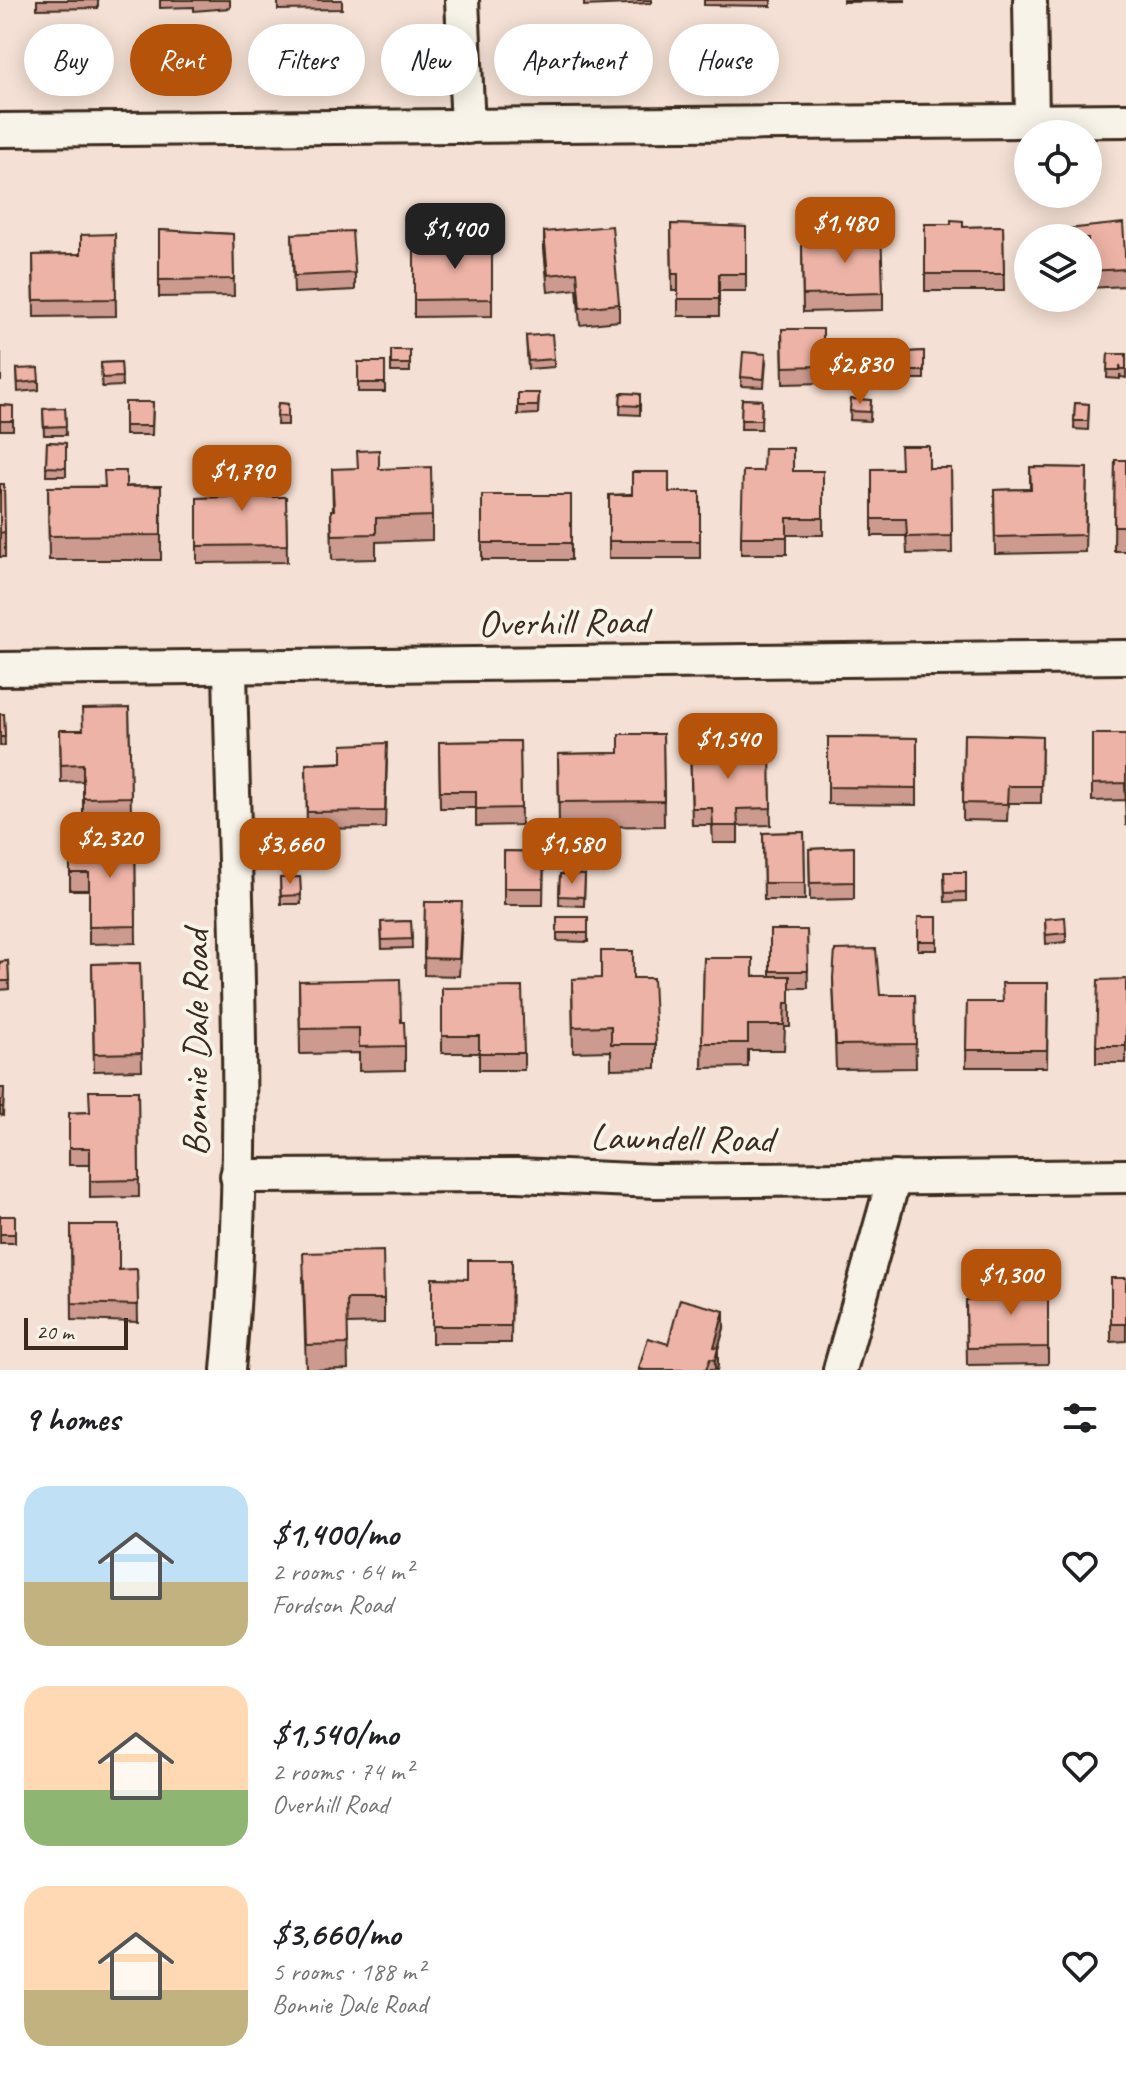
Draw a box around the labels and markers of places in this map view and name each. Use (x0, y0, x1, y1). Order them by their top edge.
pin: $1,480 (780, 197, 910, 265)
pin: $1,400 (390, 203, 520, 271)
pin: $2,830 (795, 338, 925, 406)
pin: $1,790 (177, 445, 307, 513)
pin: $1,540 (663, 713, 793, 781)
pin: $2,320 (45, 812, 175, 880)
pin: $3,660 (225, 818, 355, 886)
pin: $1,580 (507, 818, 637, 886)
pin: $1,300 (946, 1249, 1076, 1317)

